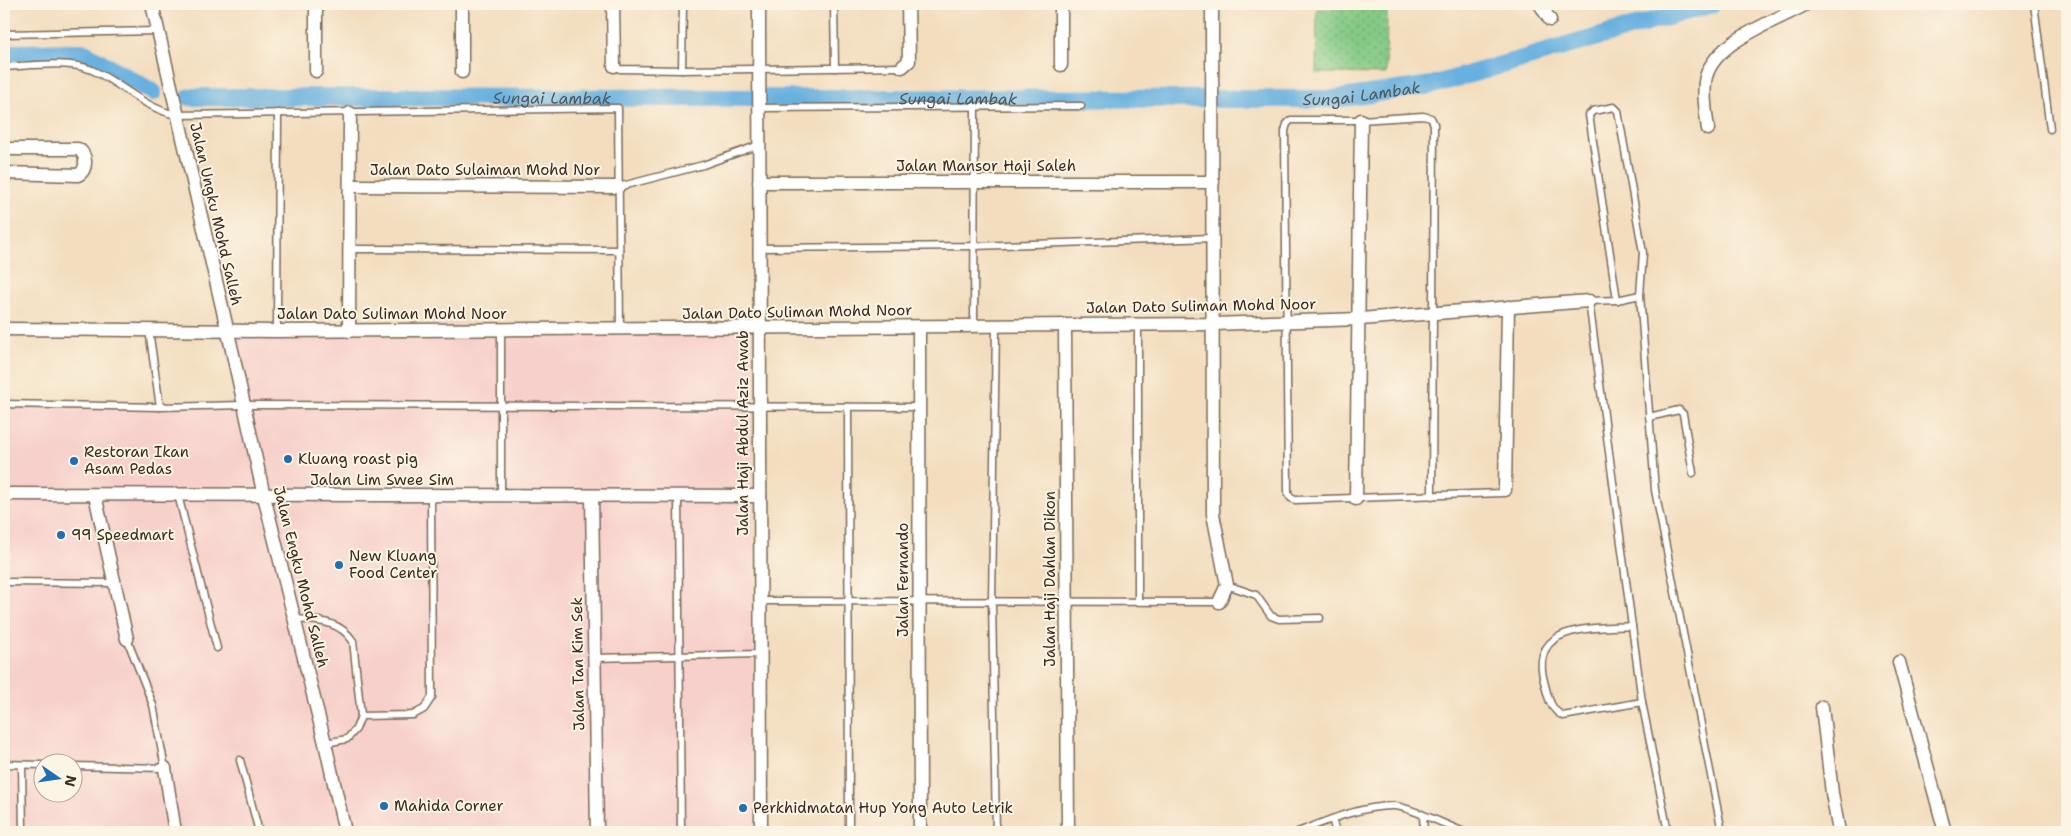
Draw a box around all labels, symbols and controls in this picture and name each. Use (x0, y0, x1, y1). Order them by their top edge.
water label: Sungai Lambak (1303, 77, 1422, 110)
water label: Sungai Lambak (493, 88, 611, 109)
water label: Sungai Lambak (899, 88, 1017, 109)
street label: Jalan Ungku Mohd Salleh (185, 120, 247, 308)
street label: Jalan Mansor Haji Saleh (896, 156, 1076, 176)
street label: Jalan Dato Sulaiman Mohd Nor (370, 160, 600, 180)
street label: Jalan Dato Suliman Mohd Noor (1086, 294, 1316, 318)
street label: Jalan Dato Suliman Mohd Noor (682, 300, 912, 324)
street label: Jalan Dato Suliman Mohd Noor (277, 304, 507, 324)
street label: Jalan Haji Abdul Aziz Awab (733, 330, 753, 536)
place label: Restoran Ikan Asam Pedas (84, 442, 189, 479)
place label: Kluang roast pig (298, 449, 418, 469)
marker: Kluang roast pig (282, 453, 294, 465)
marker: Restoran Ikan Asam Pedas (68, 455, 80, 467)
street label: Jalan Lim Swee Sim (310, 470, 454, 490)
street label: Jalan Engku Mohd Salleh (269, 484, 333, 670)
street label: Jalan Haji Dahlan Dikon (1040, 491, 1060, 667)
street label: Jalan Fernando (893, 523, 913, 637)
place label: 99 Speedmart (71, 525, 174, 545)
marker: 99 Speedmart (55, 529, 67, 541)
place label: New Kluang Food Center (349, 546, 437, 583)
marker: New Kluang Food Center (333, 559, 345, 571)
street label: Jalan Tan Kim Sek (567, 597, 589, 731)
north arrow (32, 754, 82, 804)
text: N (61, 773, 81, 788)
place label: Mahida Corner (394, 796, 504, 816)
place label: Perkhidmatan Hup Yong Auto Letrik (753, 798, 1013, 818)
marker: Mahida Corner (378, 800, 390, 812)
marker: Perkhidmatan Hup Yong Auto Letrik (737, 802, 749, 814)

